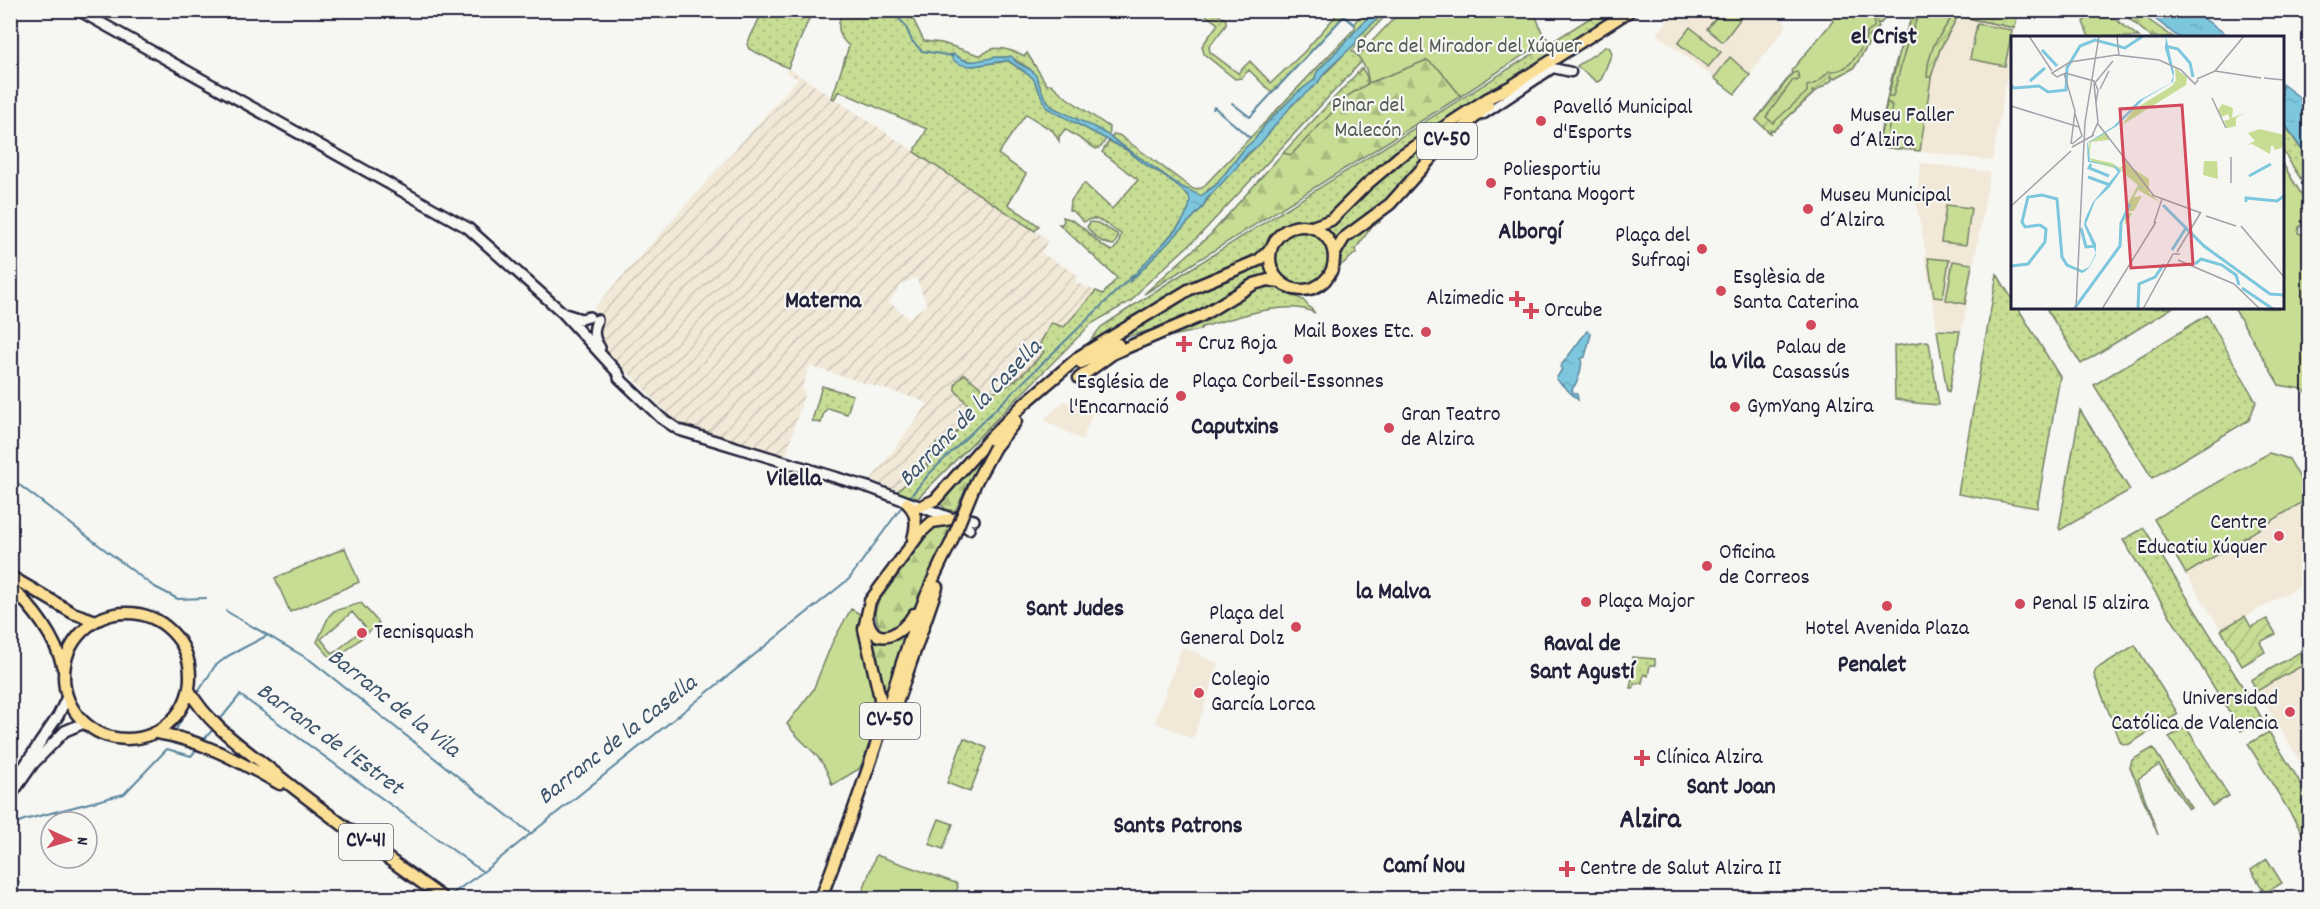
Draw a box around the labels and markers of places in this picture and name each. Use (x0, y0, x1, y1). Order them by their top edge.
place label: Pavelló Municipal d'Esports (1553, 93, 1693, 149)
place label: Museu Faller d´Alzira (1850, 101, 1955, 157)
marker: Pavelló Municipal d'Esports (1534, 114, 1548, 128)
marker: Museu Faller d´Alzira (1831, 122, 1845, 136)
place label: Poliesportiu Fontana Mogort (1503, 155, 1635, 211)
marker: Poliesportiu Fontana Mogort (1484, 176, 1498, 190)
place label: Museu Municipal d´Alzira (1820, 181, 1951, 237)
marker: Museu Municipal d´Alzira (1801, 202, 1815, 216)
place label: Plaça del Sufragi (1615, 221, 1690, 277)
marker: Plaça del Sufragi (1695, 242, 1709, 256)
place label: Esglèsia de Santa Caterina (1733, 263, 1859, 319)
place label: Alzimedic (1426, 284, 1504, 315)
marker: Esglèsia de Santa Caterina (1714, 284, 1728, 298)
marker: Alzimedic (1508, 290, 1526, 308)
place label: Orcube (1544, 296, 1602, 327)
marker: Orcube (1522, 302, 1540, 320)
place label: Mail Boxes Etc. (1294, 317, 1414, 348)
marker: Palau de Casassús (1804, 318, 1818, 332)
marker: Mail Boxes Etc. (1419, 325, 1433, 339)
place label: Cruz Roja (1198, 329, 1277, 360)
place label: Palau de Casassús (1772, 333, 1850, 389)
marker: Cruz Roja (1175, 335, 1193, 353)
marker: Plaça Corbeil-Essonnes (1281, 352, 1295, 366)
place label: Plaça Corbeil-Essonnes (1192, 367, 1384, 398)
place label: Església de l'Encarnació (1069, 368, 1169, 424)
marker: Església de l'Encarnació (1174, 389, 1188, 403)
place label: GymYang Alzira (1747, 392, 1874, 423)
place label: Gran Teatro de Alzira (1401, 400, 1501, 456)
marker: GymYang Alzira (1728, 400, 1742, 414)
marker: Gran Teatro de Alzira (1382, 421, 1396, 435)
place label: Centre Educatiu Xúquer (2137, 508, 2268, 564)
marker: Centre Educatiu Xúquer (2272, 529, 2286, 543)
place label: Oficina de Correos (1719, 538, 1810, 594)
marker: Oficina de Correos (1700, 559, 1714, 573)
place label: Plaça Major (1598, 587, 1696, 618)
place label: Penal 15 alzira (2032, 589, 2150, 620)
marker: Plaça Major (1579, 595, 1593, 609)
marker: Penal 15 alzira (2013, 597, 2027, 611)
place label: Plaça del General Dolz (1180, 599, 1285, 655)
marker: Hotel Avenida Plaza (1880, 599, 1894, 613)
place label: Hotel Avenida Plaza (1805, 614, 1970, 645)
place label: Tecnisquash (374, 618, 474, 649)
marker: Plaça del General Dolz (1289, 620, 1303, 634)
marker: Tecnisquash (355, 626, 369, 640)
place label: Colegio García Lorca (1211, 665, 1316, 721)
place label: Universidad Católica de Valencia (2111, 684, 2279, 740)
marker: Colegio García Lorca (1192, 686, 1206, 700)
marker: Universidad Católica de Valencia (2283, 705, 2297, 719)
place label: Clínica Alzira (1656, 743, 1763, 774)
marker: Clínica Alzira (1633, 749, 1651, 767)
place label: Centre de Salut Alzira II (1580, 854, 1782, 885)
marker: Centre de Salut Alzira II (1558, 860, 1576, 878)

